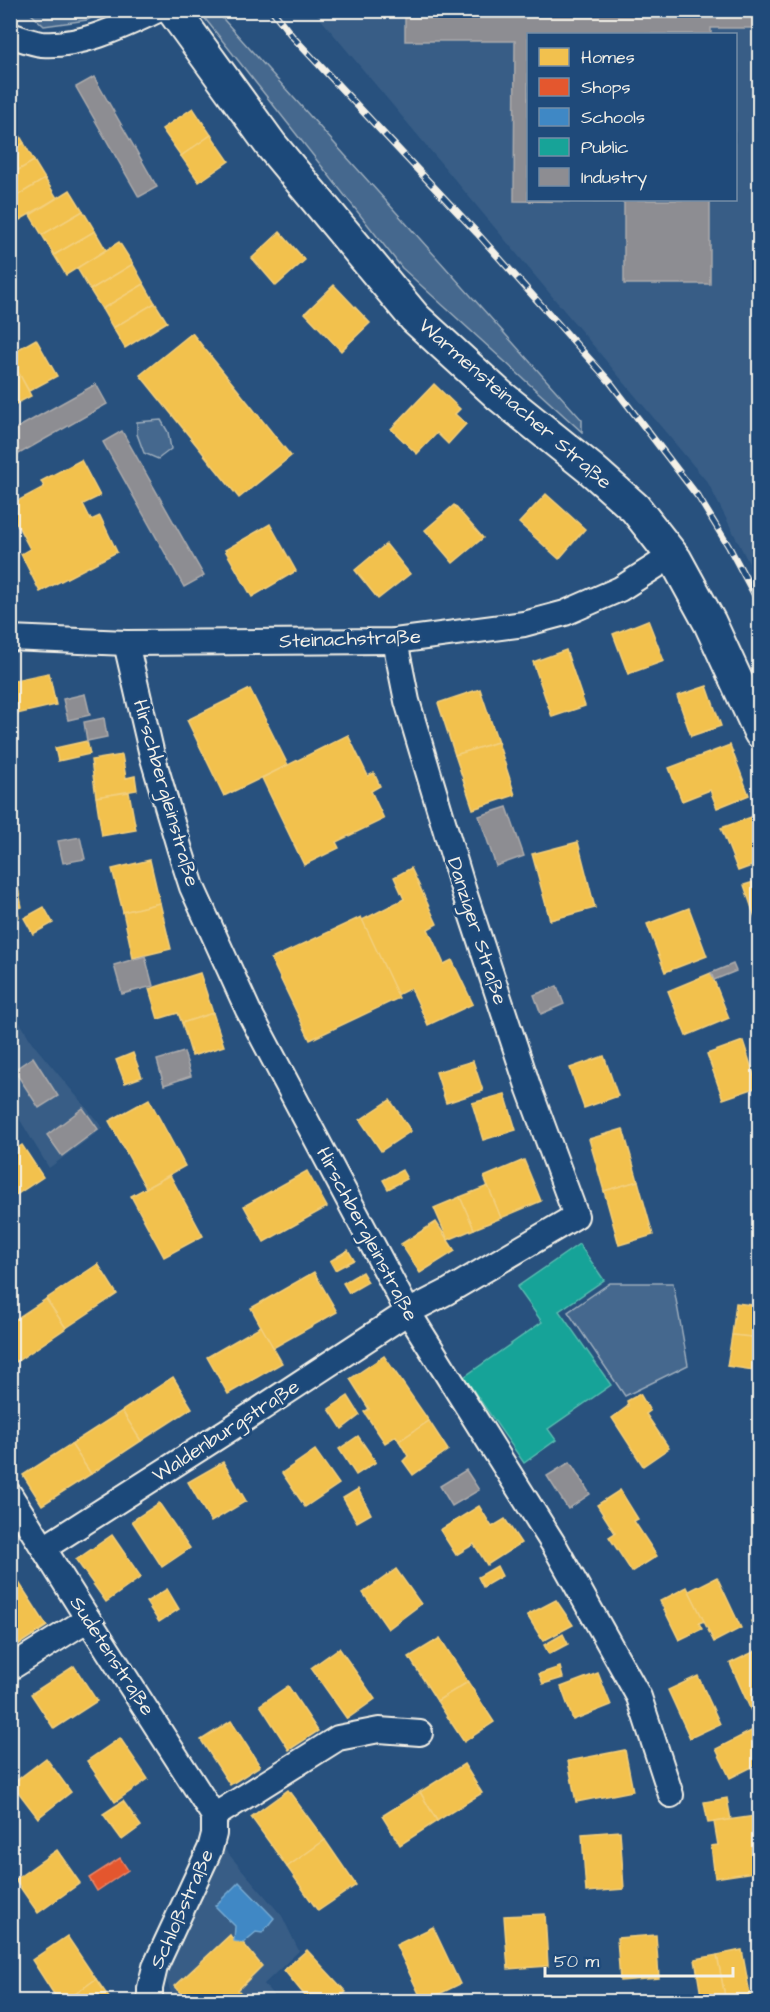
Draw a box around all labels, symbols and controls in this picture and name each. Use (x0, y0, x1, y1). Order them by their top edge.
legend (527, 33, 737, 201)
text: Homes (581, 45, 635, 70)
text: Shops (581, 75, 631, 100)
text: Schools (581, 105, 645, 130)
text: Public (581, 135, 629, 160)
text: Industry (581, 165, 647, 191)
street label: Warmensteinacher Straße (412, 312, 618, 496)
street label: Steinachstraße (279, 623, 422, 655)
street label: Hirschbergleinstraße (125, 696, 206, 890)
street label: Danziger Straße (439, 854, 514, 1009)
street label: Hirschbergleinstraße (308, 1142, 425, 1327)
street label: Waldenburgstraße (147, 1373, 306, 1490)
street label: Sudetenstraße (63, 1591, 161, 1721)
street label: Schloßstraße (143, 1844, 221, 1973)
scale bar (545, 1940, 732, 1978)
text: 50 m (554, 1949, 599, 1974)

